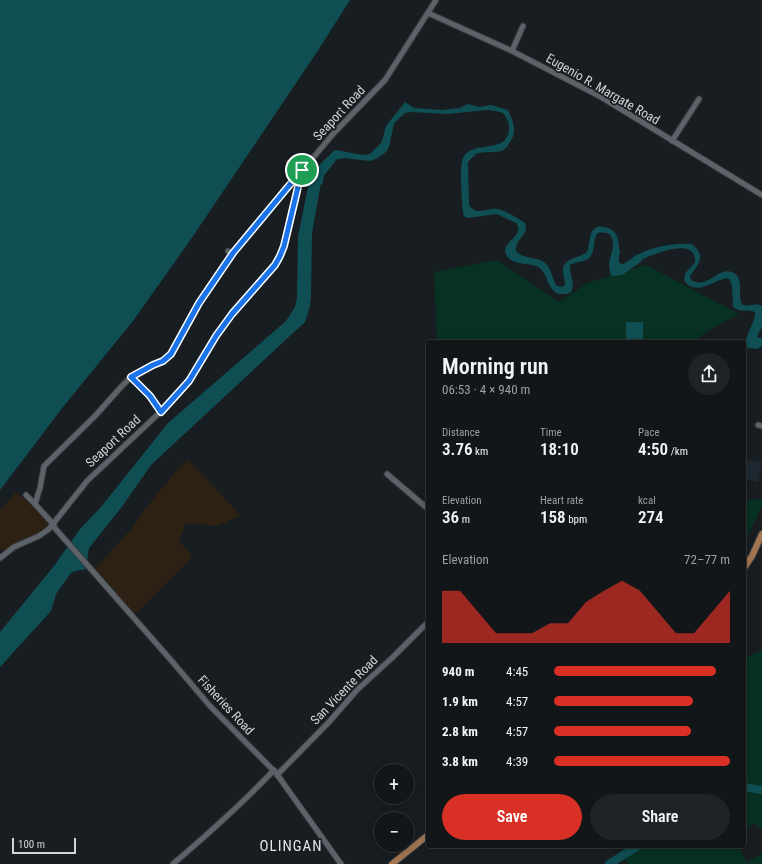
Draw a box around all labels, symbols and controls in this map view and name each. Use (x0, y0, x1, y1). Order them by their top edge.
street label: Eugenio R. Margate Road (543, 50, 663, 128)
street label: Seaport Road (310, 83, 368, 143)
pin (285, 153, 319, 187)
icon: arrive (291, 159, 313, 181)
button: share (688, 353, 730, 395)
text: Morning run (442, 354, 549, 379)
text: 06:53 · 4 × 940 m (442, 382, 530, 397)
street label: Seaport Road (83, 412, 143, 470)
text: Distance (442, 426, 480, 439)
text: Time (540, 426, 562, 439)
text: Pace (638, 426, 660, 439)
text: 3.76 (442, 439, 473, 459)
text: 18:10 (540, 439, 579, 459)
text: 4:50 (638, 439, 668, 459)
text: km (473, 445, 488, 458)
text: /km (668, 445, 688, 458)
text: Elevation (442, 494, 482, 507)
text: Heart rate (540, 494, 583, 507)
text: kcal (638, 494, 656, 507)
text: 36 (442, 507, 459, 527)
text: 158 (540, 507, 566, 527)
text: 274 (638, 507, 664, 527)
text: m (459, 513, 470, 526)
text: bpm (566, 513, 587, 526)
text: Elevation (442, 552, 489, 567)
text: 72–77 m (684, 552, 730, 567)
street label: San Vicente Road (307, 652, 381, 728)
text: 940 m (442, 664, 474, 679)
text: 4:45 (506, 664, 528, 679)
street label: Fisheries Road (195, 672, 257, 738)
text: 1.9 km (442, 694, 478, 709)
text: 4:57 (506, 694, 528, 709)
text: 2.8 km (442, 724, 478, 739)
text: 4:57 (506, 724, 528, 739)
text: 3.8 km (442, 754, 478, 769)
text: 4:39 (506, 754, 528, 769)
map controls (374, 764, 414, 852)
button: + (374, 764, 414, 804)
button: Save (442, 794, 582, 840)
button: Share (590, 794, 730, 840)
button: − (374, 812, 414, 852)
scale bar (12, 836, 76, 855)
district label: OLINGAN (259, 837, 323, 855)
text: 100 m (18, 838, 45, 851)

